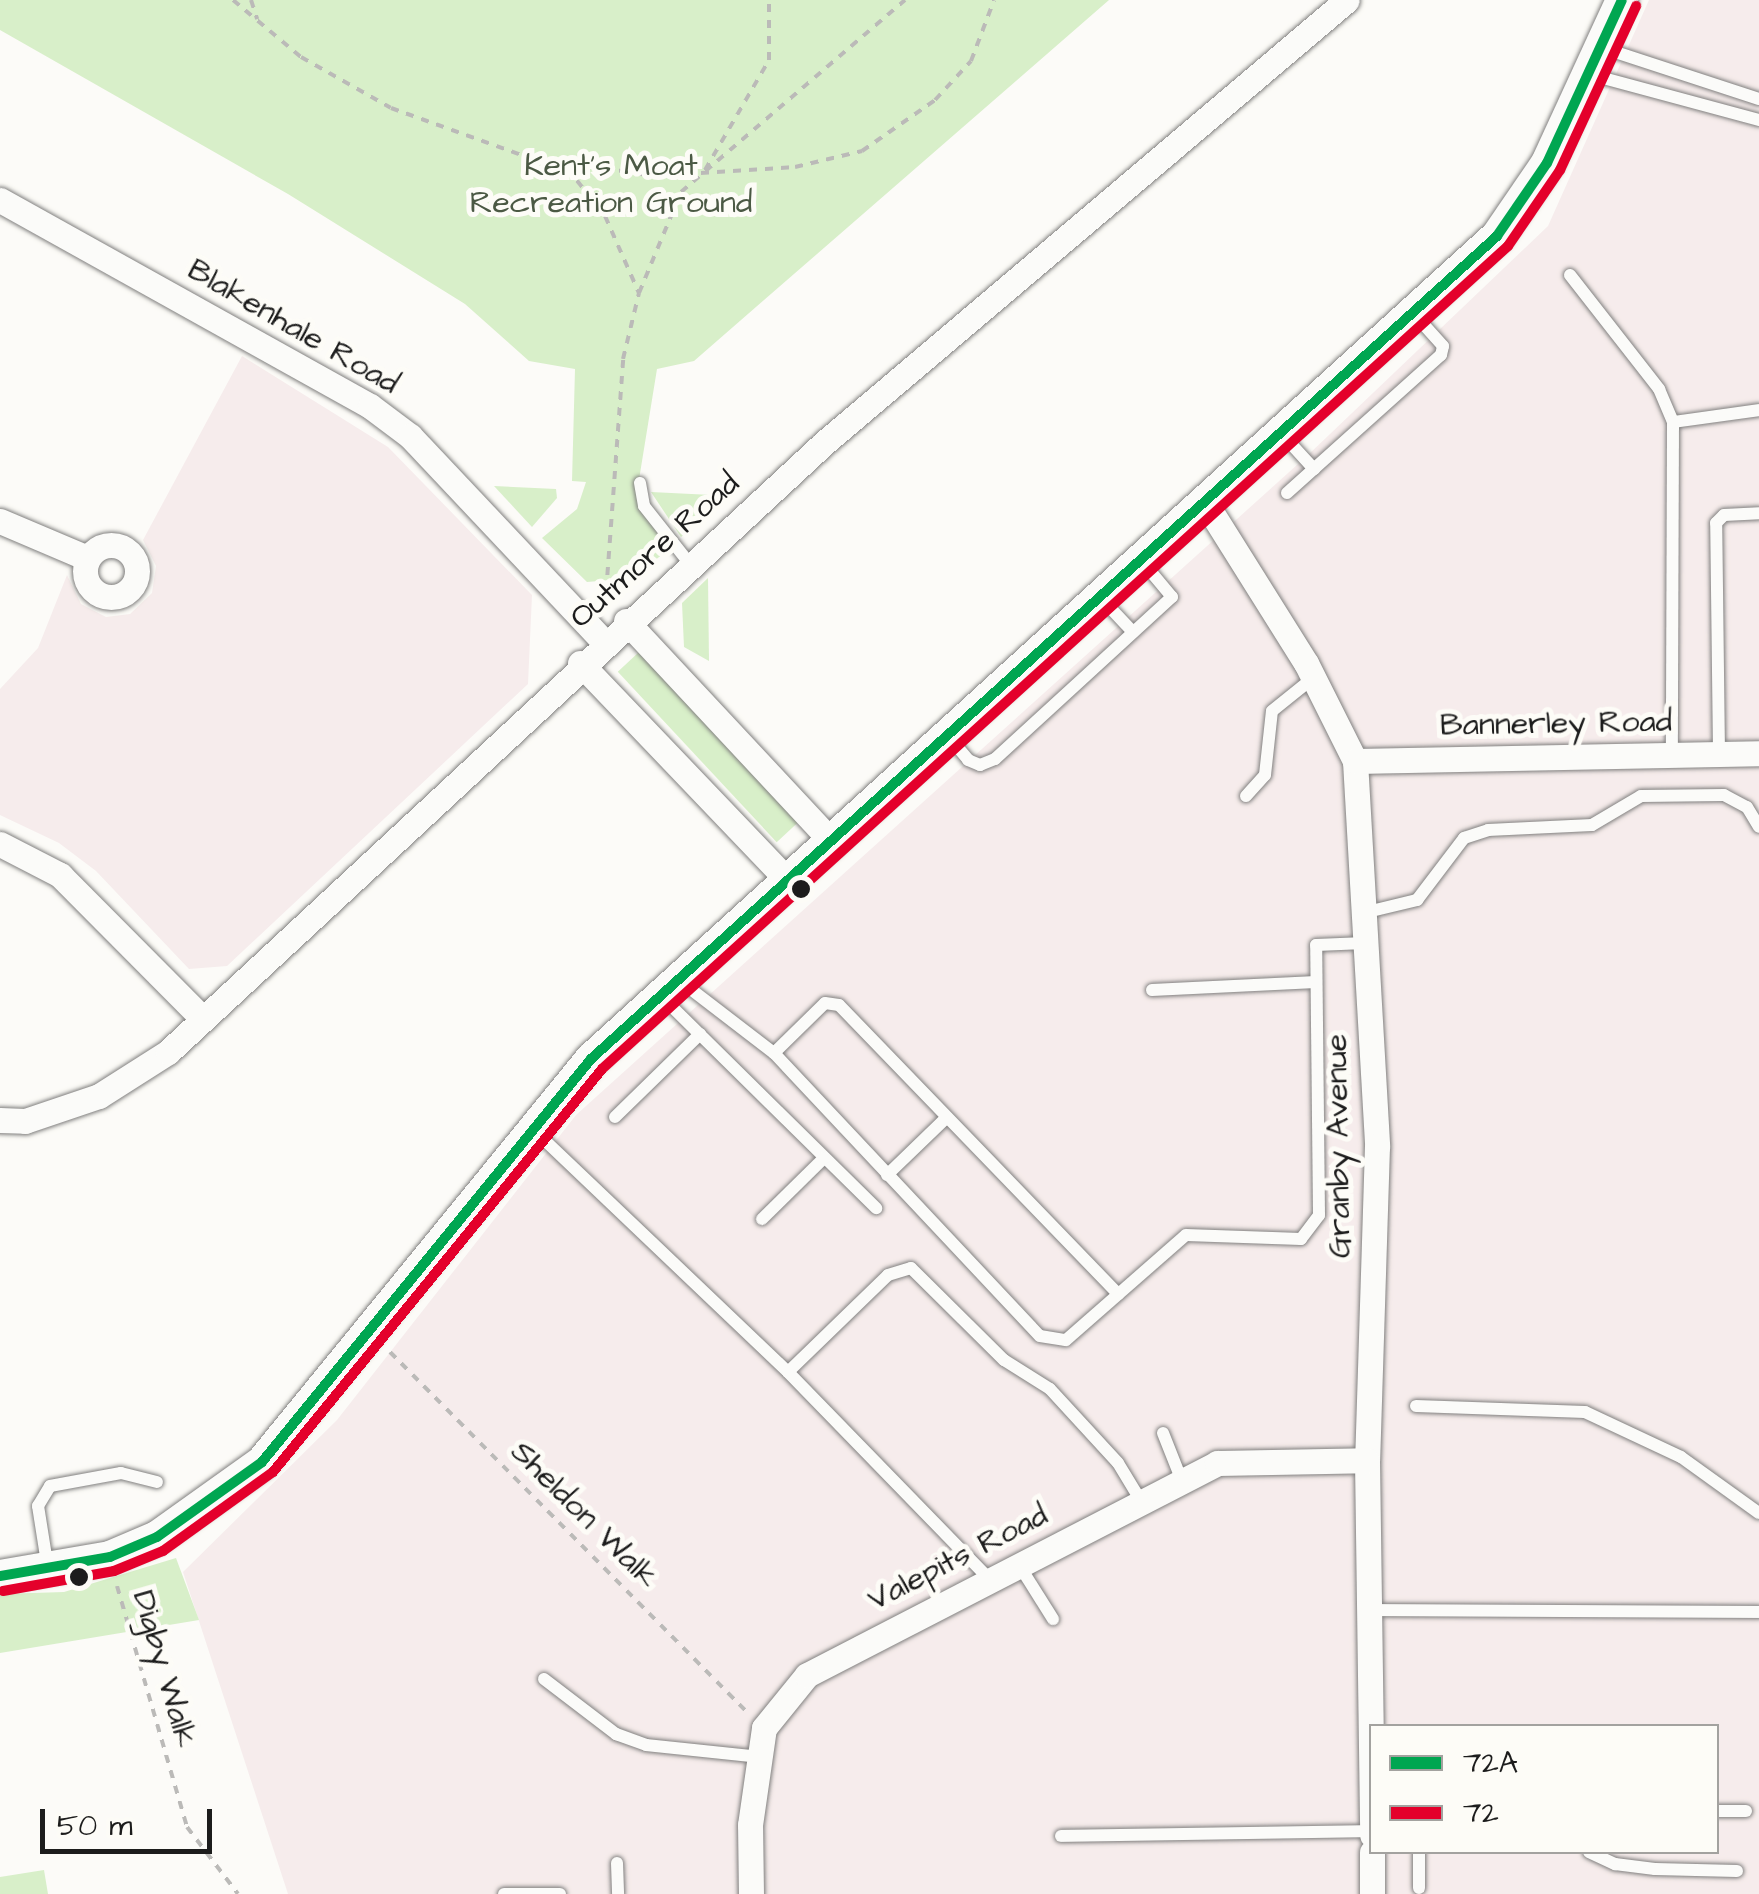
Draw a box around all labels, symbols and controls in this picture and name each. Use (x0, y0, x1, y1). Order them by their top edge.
park label: Kent's Moat Recreation Ground (470, 148, 752, 223)
street label: Blakenhale Road (180, 251, 406, 403)
street label: Outmore Road (562, 465, 748, 637)
street label: Bannerley Road (1440, 703, 1672, 745)
unlabelled marker (791, 879, 811, 899)
street label: Granby Avenue (1318, 1033, 1360, 1259)
street label: Sheldon Walk (502, 1433, 666, 1597)
street label: Valepits Road (862, 1496, 1054, 1620)
unlabelled marker (69, 1567, 89, 1587)
street label: Digby Walk (123, 1586, 205, 1752)
legend (1369, 1724, 1719, 1854)
text: 72A (1463, 1742, 1518, 1784)
scale bar (45, 1789, 218, 1851)
text: 72 (1463, 1792, 1499, 1834)
text: 50 m (57, 1805, 133, 1847)

